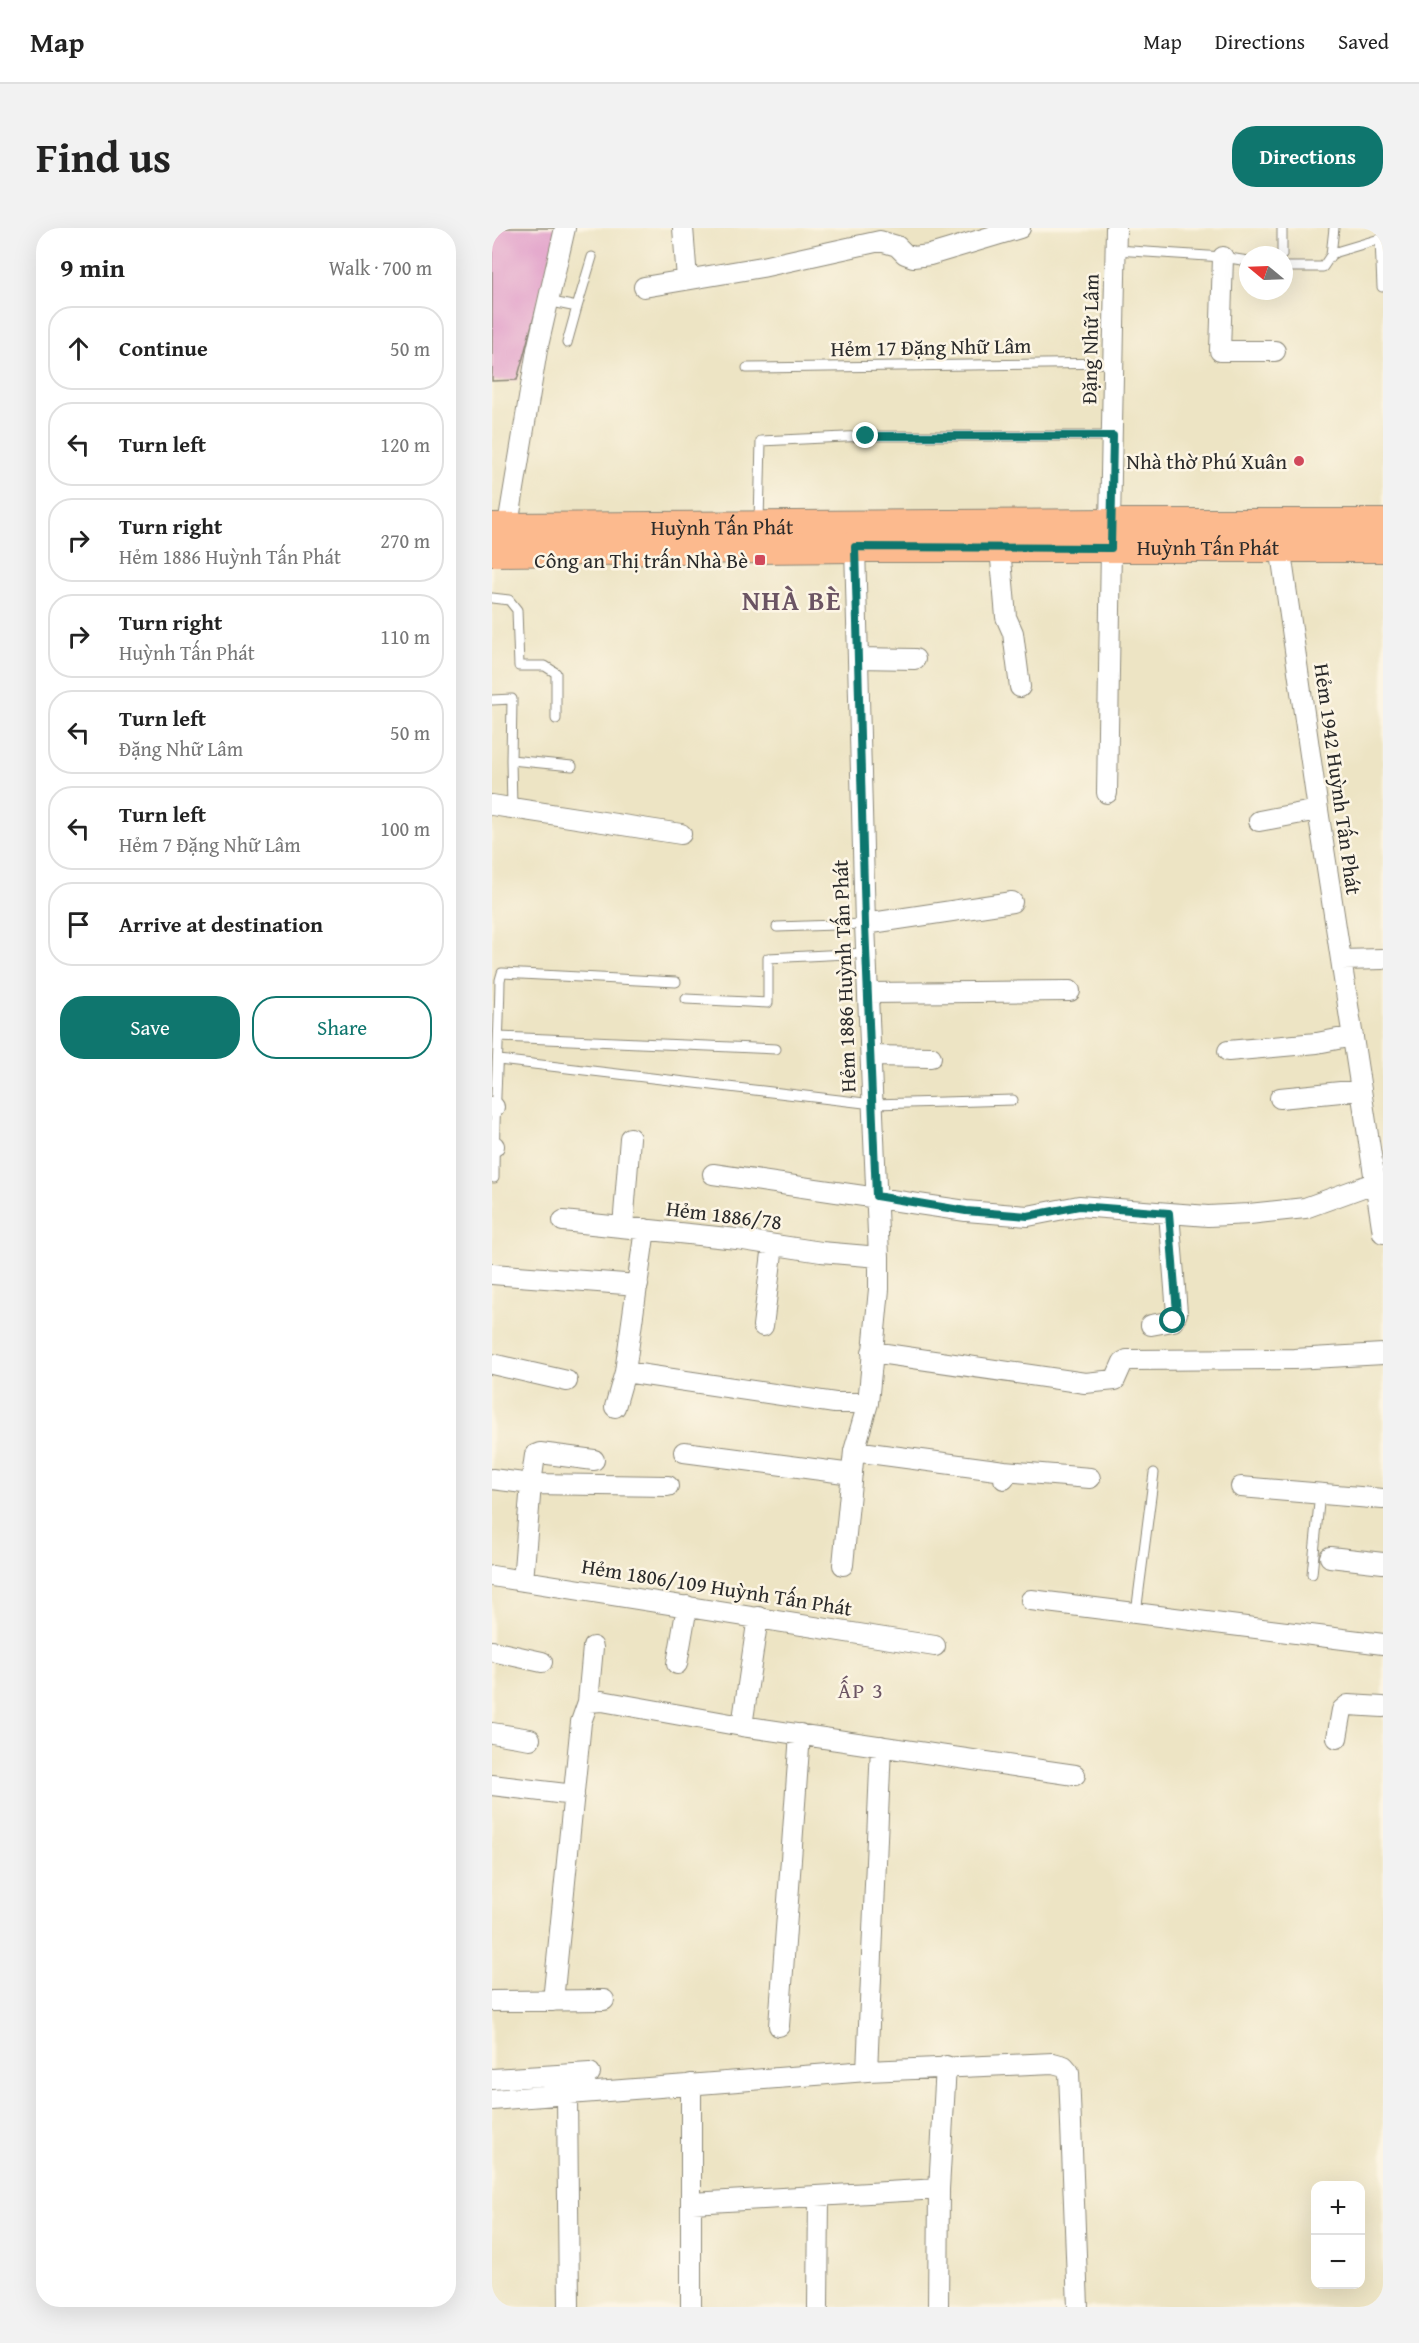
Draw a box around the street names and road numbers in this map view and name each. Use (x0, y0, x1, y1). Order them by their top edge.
street label: Đặng Nhữ Lâm (1073, 274, 1107, 404)
street label: Hẻm 17 Đặng Nhữ Lâm (830, 330, 1032, 364)
street label: Huỳnh Tấn Phát (651, 511, 794, 542)
street label: Huỳnh Tấn Phát (1137, 532, 1280, 563)
street label: Hẻm 1942 Huỳnh Tấn Phát (1306, 661, 1370, 897)
street label: Hẻm 1886 Huỳnh Tấn Phát (824, 858, 864, 1093)
street label: Hẻm 1886/78 (664, 1193, 784, 1237)
street label: Hẻm 1806/109 Huỳnh Tấn Phát (580, 1550, 855, 1624)

